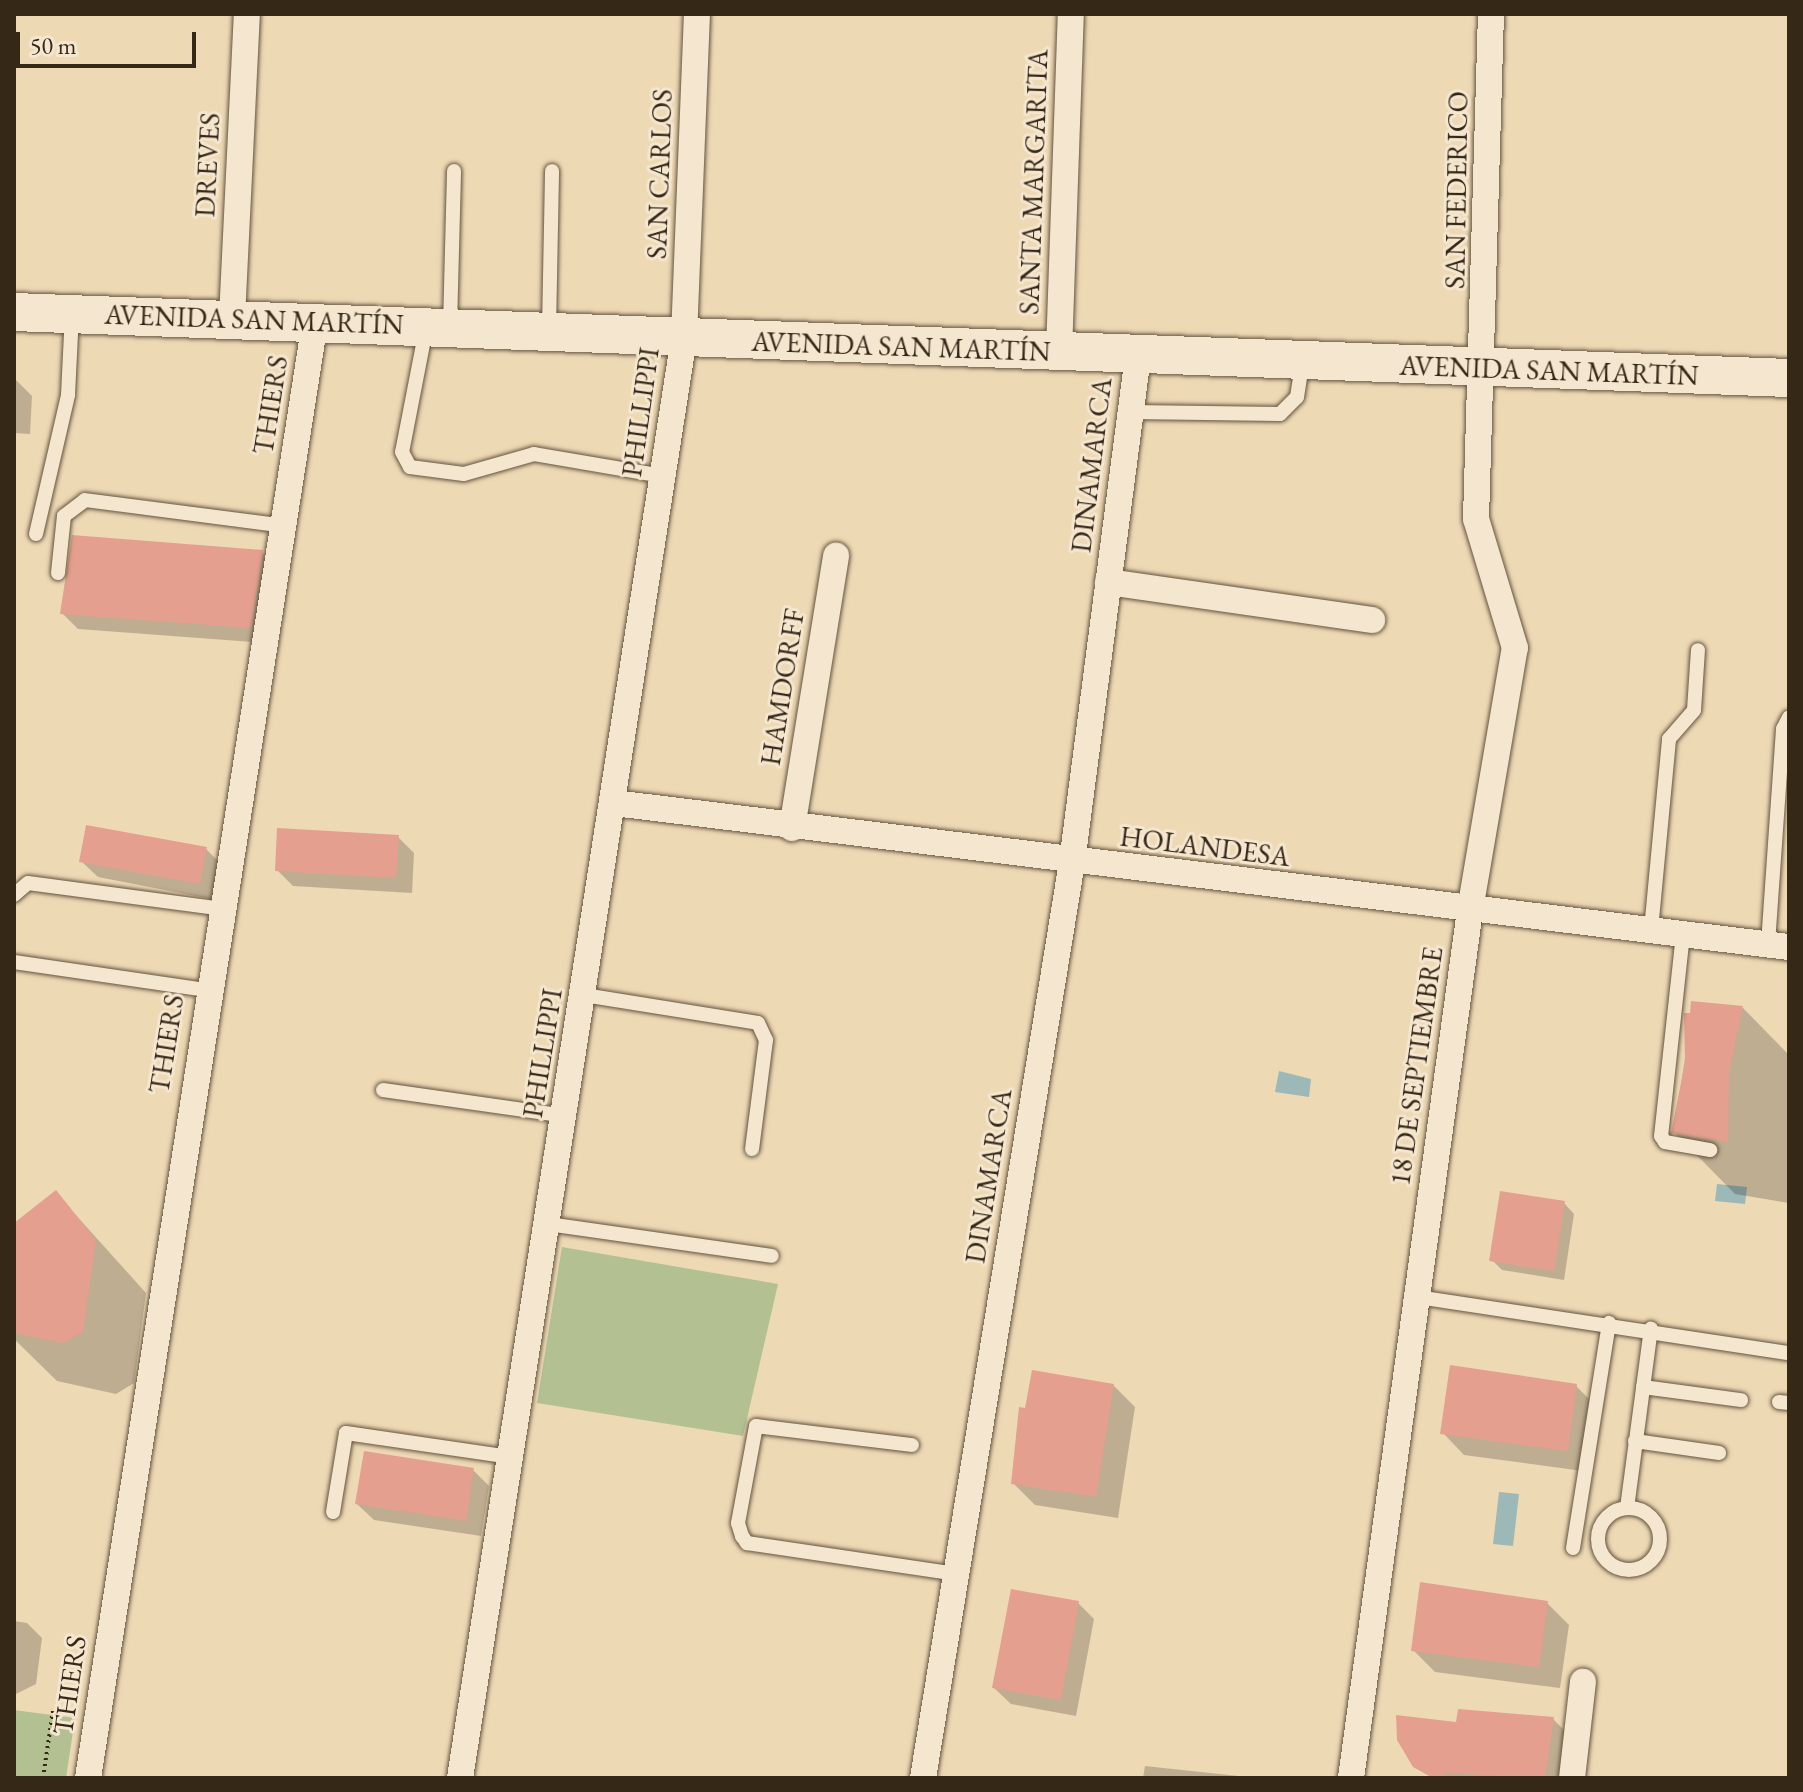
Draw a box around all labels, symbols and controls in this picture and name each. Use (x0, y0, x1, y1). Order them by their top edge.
scale bar (20, 16, 200, 66)
text: 50 m (30, 30, 77, 61)
street label: SANTA MARGARITA (1012, 49, 1054, 315)
street label: SAN CARLOS (639, 88, 679, 260)
street label: SAN FEDERICO (1437, 91, 1475, 289)
street label: DREVES (187, 112, 227, 218)
street label: AVENIDA SAN MARTÍN (104, 297, 404, 341)
street label: AVENIDA SAN MARTÍN (751, 324, 1051, 368)
street label: PHILLIPPI (614, 345, 666, 479)
street label: AVENIDA SAN MARTÍN (1399, 348, 1699, 392)
street label: THIERS (246, 353, 294, 457)
street label: DINAMARCA (1064, 376, 1118, 554)
street label: HAMDORFF (753, 606, 811, 768)
street label: HOLANDESA (1118, 819, 1292, 873)
street label: 18 DE SEPTIEMBRE (1383, 944, 1449, 1188)
street label: PHILLIPPI (515, 986, 569, 1120)
street label: THIERS (142, 992, 190, 1096)
street label: DINAMARCA (958, 1086, 1018, 1266)
street label: THIERS (45, 1633, 93, 1737)

